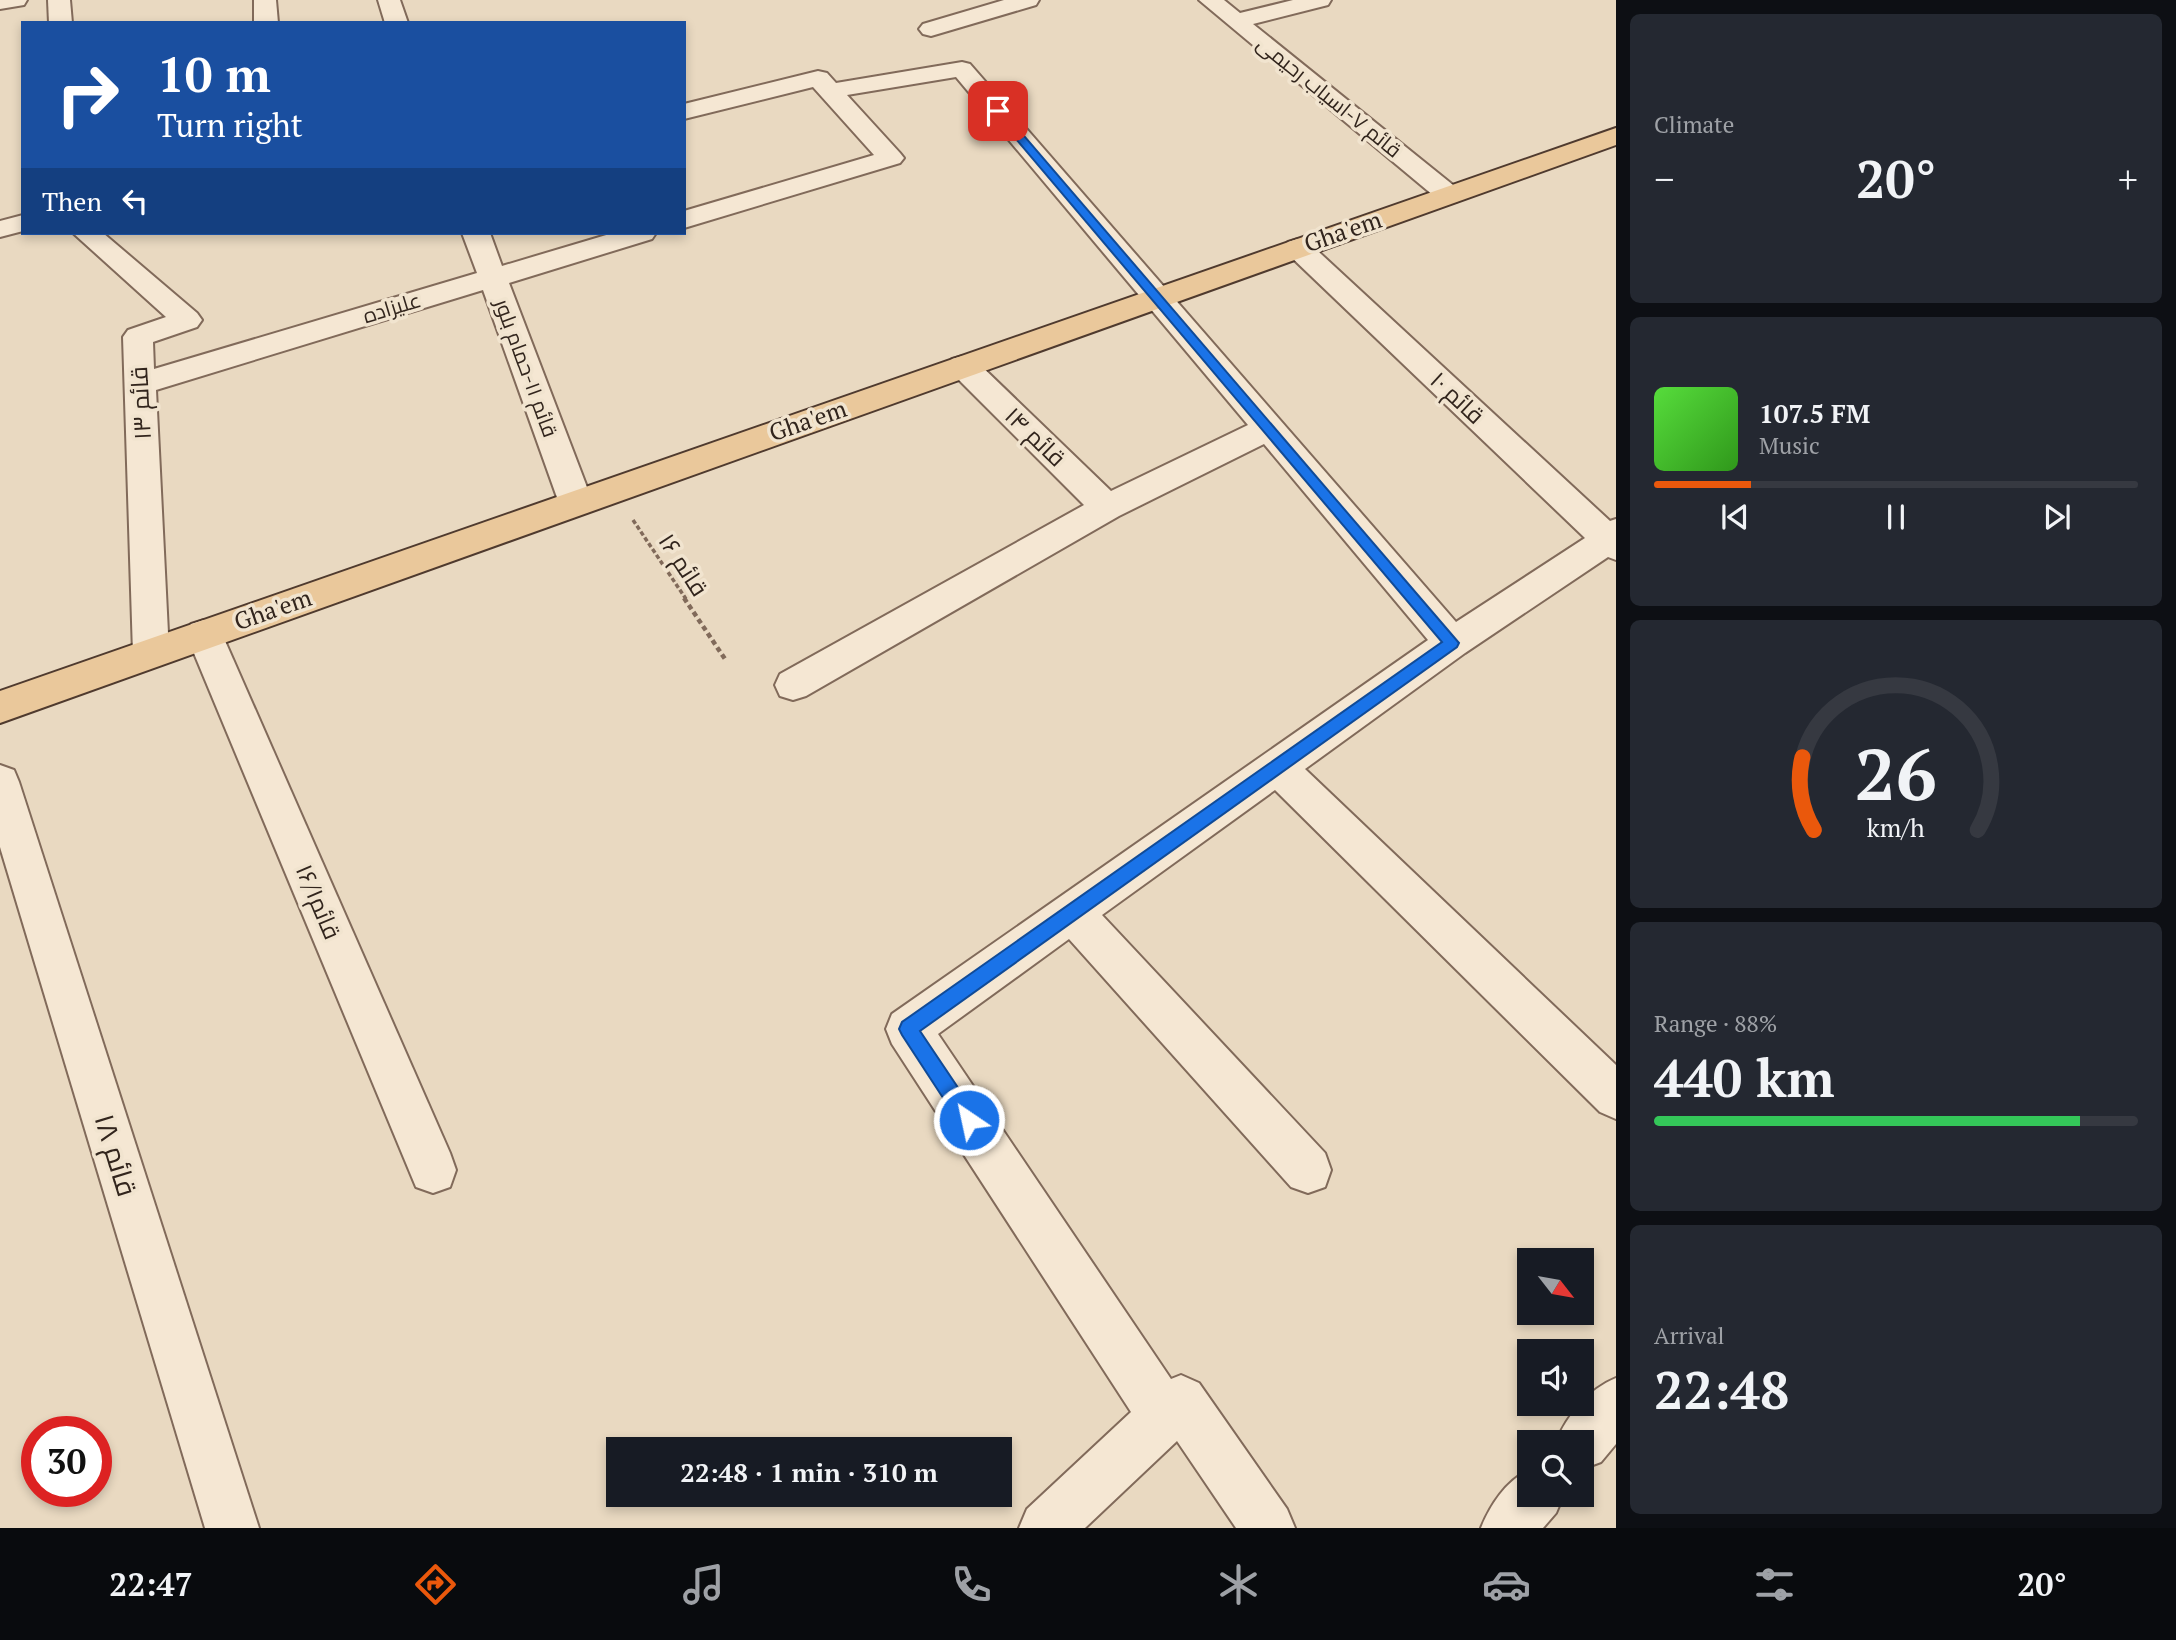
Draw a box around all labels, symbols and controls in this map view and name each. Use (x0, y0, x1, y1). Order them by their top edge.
street label: قائم ۷-اسیاب رحیمی (1251, 29, 1408, 164)
text: 10 m (157, 41, 271, 106)
icon: right (42, 49, 133, 140)
pin (968, 81, 1028, 141)
icon: arrive (979, 92, 1017, 130)
text: Turn right (157, 104, 303, 146)
text: Climate (1654, 109, 1734, 140)
text: 20° (1856, 144, 1936, 213)
text: − (1654, 154, 1674, 204)
text: + (2118, 154, 2138, 204)
icon: left (116, 182, 154, 220)
text: Then (42, 184, 102, 218)
street label: Gha'em (1300, 203, 1386, 259)
street label: علیزاده (359, 285, 424, 329)
street label: قائم ۱۱-حمام بلور (488, 294, 565, 441)
street label: قائم ۱۰ (1423, 364, 1492, 431)
street label: قائم ۱۳ (122, 366, 159, 441)
street label: Gha'em (765, 392, 851, 448)
text: 107.5 FM (1759, 396, 1870, 430)
street label: قائم ۱۴ (998, 399, 1073, 474)
text: Music (1759, 430, 1820, 461)
icon: previous (1716, 498, 1754, 536)
icon: pause (1877, 498, 1915, 536)
icon: next (2038, 498, 2076, 536)
street label: قائم ۱۶ (651, 527, 716, 602)
street label: Gha'em (230, 581, 316, 637)
text: 26 (1855, 724, 1937, 821)
text: km/h (1867, 811, 1925, 844)
street label: قائم۱۶/۱ (288, 859, 349, 944)
text: Range · 88% (1654, 1008, 1777, 1039)
text: 440 km (1654, 1043, 1835, 1112)
position arrow (932, 1083, 1006, 1157)
street label: قائم ۱۸ (85, 1109, 146, 1201)
north arrow (1517, 1248, 1594, 1325)
map controls (1517, 1248, 1594, 1507)
text: Arrival (1654, 1320, 1725, 1351)
button: sound (1517, 1339, 1594, 1416)
text: 22:48 (1654, 1355, 1789, 1424)
speed limit sign: 30 (21, 1416, 112, 1507)
button: search (1517, 1430, 1594, 1507)
text: 22:48 · 1 min · 310 m (680, 1455, 938, 1489)
icon: directions (411, 1560, 460, 1609)
icon: music (679, 1560, 728, 1609)
icon: phone (947, 1560, 996, 1609)
icon: climate (1214, 1560, 1263, 1609)
icon: car (1482, 1560, 1531, 1609)
icon: filters (1750, 1560, 1799, 1609)
text: 22:47 (109, 1563, 193, 1605)
text: 20° (2017, 1563, 2067, 1605)

